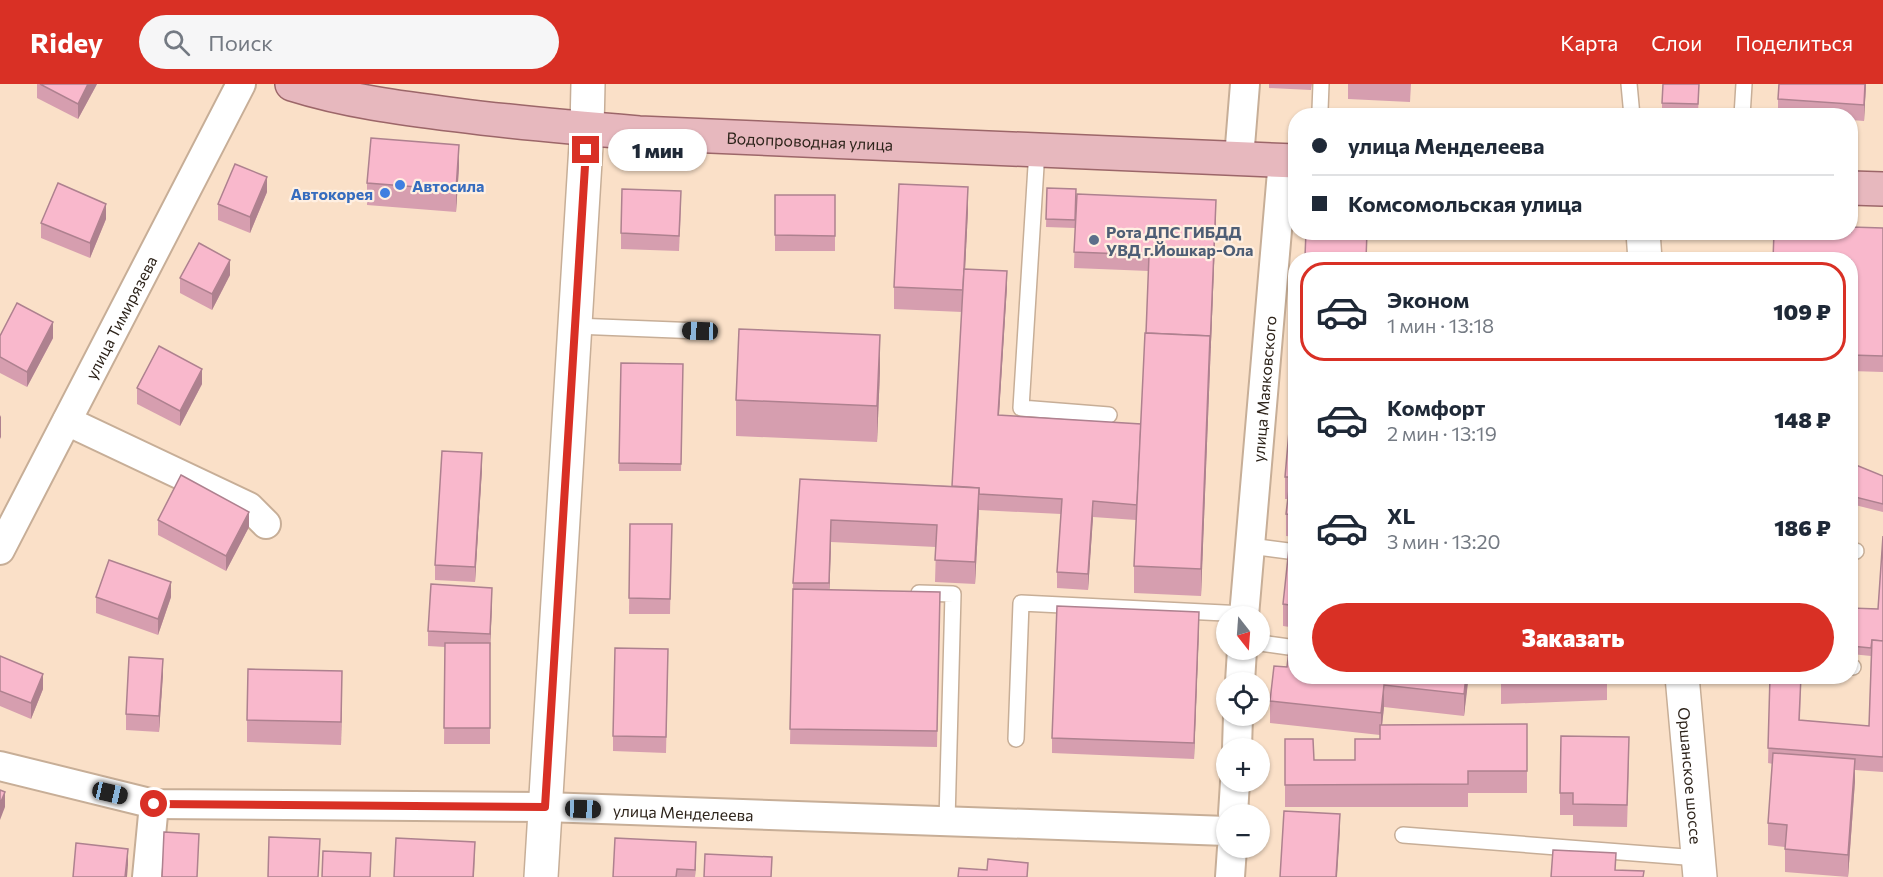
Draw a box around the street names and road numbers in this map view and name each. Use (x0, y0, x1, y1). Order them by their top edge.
street label: Водопроводная улица (726, 127, 894, 153)
street label: улица Тимирязева (81, 252, 160, 382)
street label: улица Маяковского (1248, 315, 1279, 463)
street label: Оршанское шоссе (1675, 706, 1707, 845)
street label: улица Менделеева (613, 800, 754, 824)

